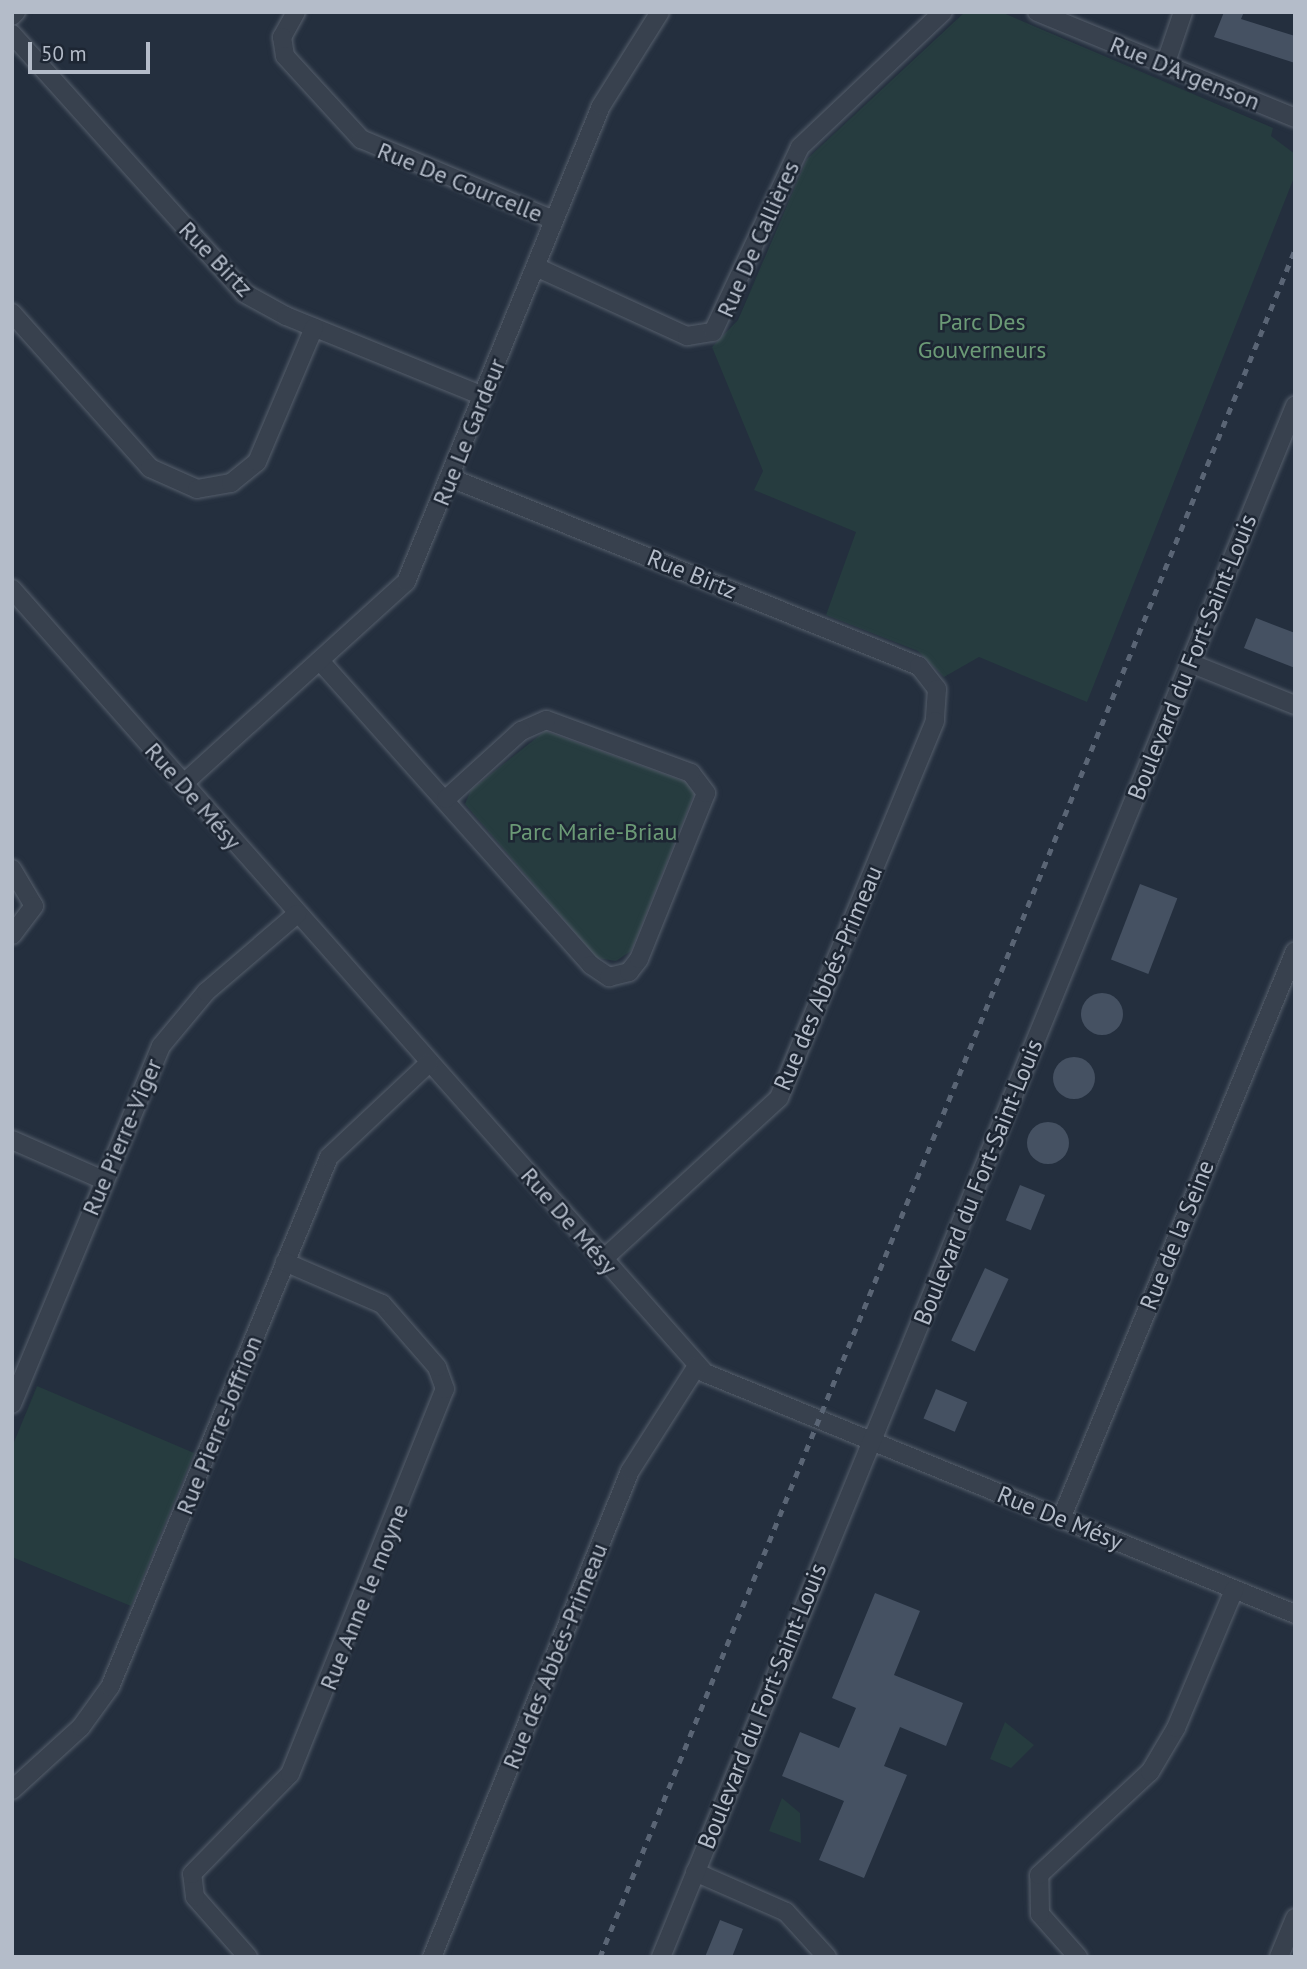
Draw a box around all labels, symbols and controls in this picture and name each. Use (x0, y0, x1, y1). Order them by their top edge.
scale bar (32, 28, 154, 72)
street label: Rue D'Argenson (1106, 30, 1264, 116)
text: 50 m (41, 40, 87, 67)
street label: Rue De Courcelle (373, 136, 547, 228)
street label: Rue De Callières (711, 156, 805, 322)
street label: Rue Birtz (173, 215, 259, 303)
park label: Parc Des Gouverneurs (918, 308, 1046, 364)
street label: Rue Le Gardeur (426, 354, 512, 510)
street label: Boulevard du Fort-Saint-Louis (1121, 510, 1263, 804)
street label: Rue Birtz (643, 543, 741, 605)
street label: Rue De Mésy (139, 737, 247, 855)
park label: Parc Marie-Briau (508, 818, 678, 846)
street label: Rue des Abbés-Primeau (768, 861, 888, 1095)
street label: Boulevard du Fort-Saint-Louis (907, 1035, 1049, 1329)
street label: Rue Pierre-Viger (76, 1054, 168, 1220)
street label: Rue de la Seine (1134, 1156, 1220, 1314)
street label: Rue De Mésy (515, 1162, 623, 1280)
street label: Rue Pierre-Joffrion (170, 1331, 268, 1519)
street label: Rue De Mésy (993, 1480, 1127, 1556)
street label: Rue Anne le moyne (313, 1500, 415, 1694)
street label: Rue des Abbés-Primeau (496, 1539, 614, 1773)
street label: Boulevard du Fort-Saint-Louis (691, 1559, 833, 1853)

